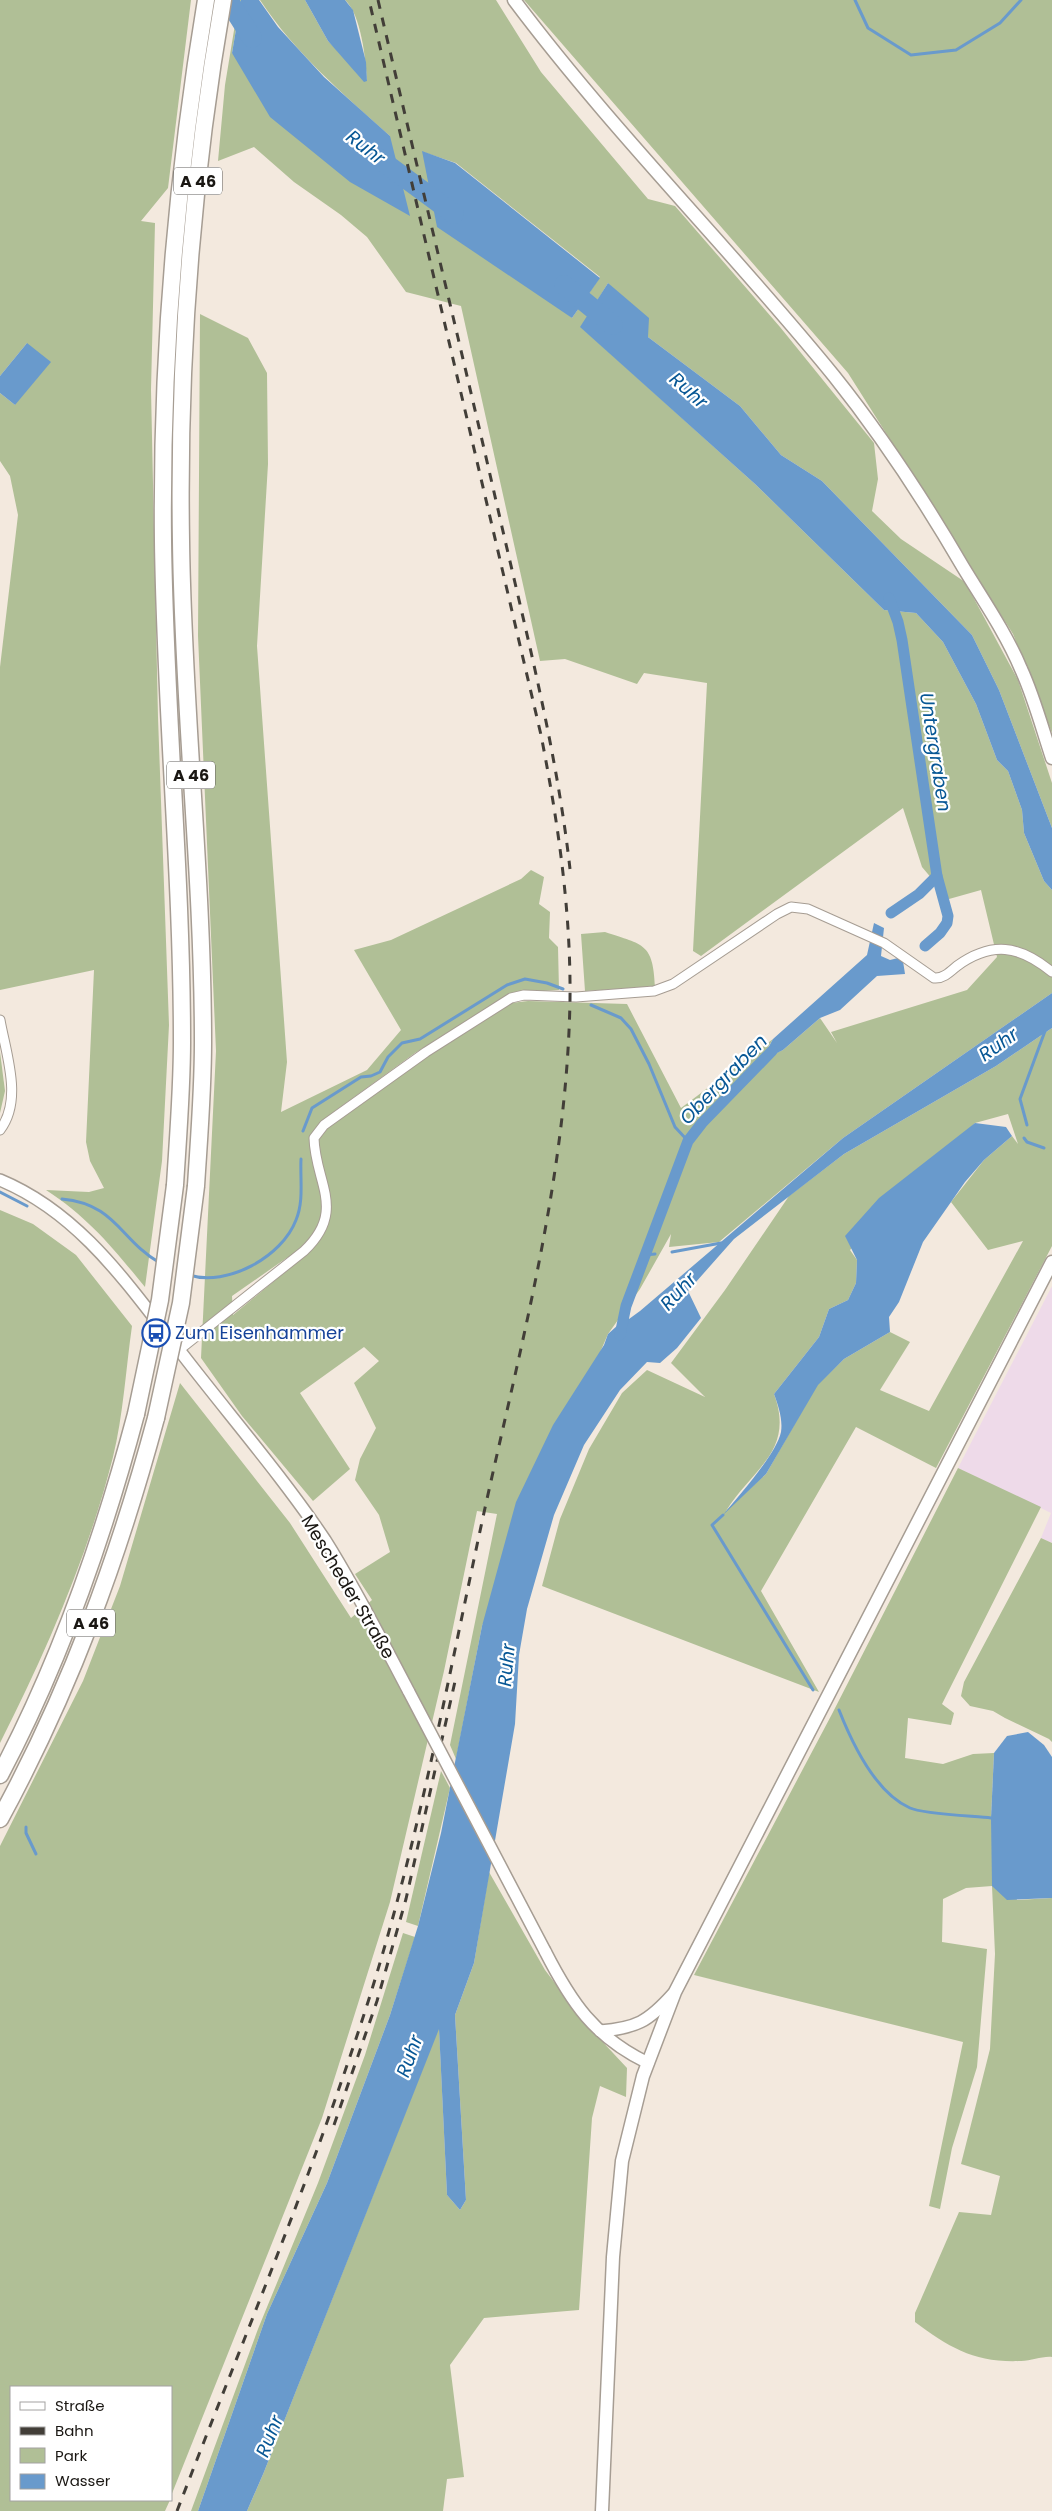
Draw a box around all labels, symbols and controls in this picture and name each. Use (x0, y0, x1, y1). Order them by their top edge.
water label: Ruhr (340, 124, 392, 172)
road number: A 46 (174, 168, 222, 195)
water label: Ruhr (664, 366, 714, 415)
water label: Untergraben (913, 691, 958, 814)
road number: A 46 (167, 762, 215, 788)
water label: Ruhr (973, 1021, 1024, 1068)
water label: Obergraben (673, 1028, 773, 1131)
water label: Ruhr (654, 1266, 704, 1316)
bus stop icon: Zum Eisenhammer (141, 1318, 171, 1348)
place label: Zum Eisenhammer (175, 1320, 344, 1345)
street label: Mescheder Straße (295, 1510, 401, 1663)
road number: A 46 (67, 1610, 115, 1636)
water label: Ruhr (491, 1642, 522, 1688)
water label: Ruhr (389, 2031, 430, 2081)
legend (10, 2386, 172, 2501)
text: Straße (55, 2395, 105, 2416)
water label: Ruhr (249, 2410, 290, 2461)
text: Bahn (55, 2420, 94, 2441)
text: Park (55, 2445, 87, 2466)
text: Wasser (55, 2470, 111, 2491)

